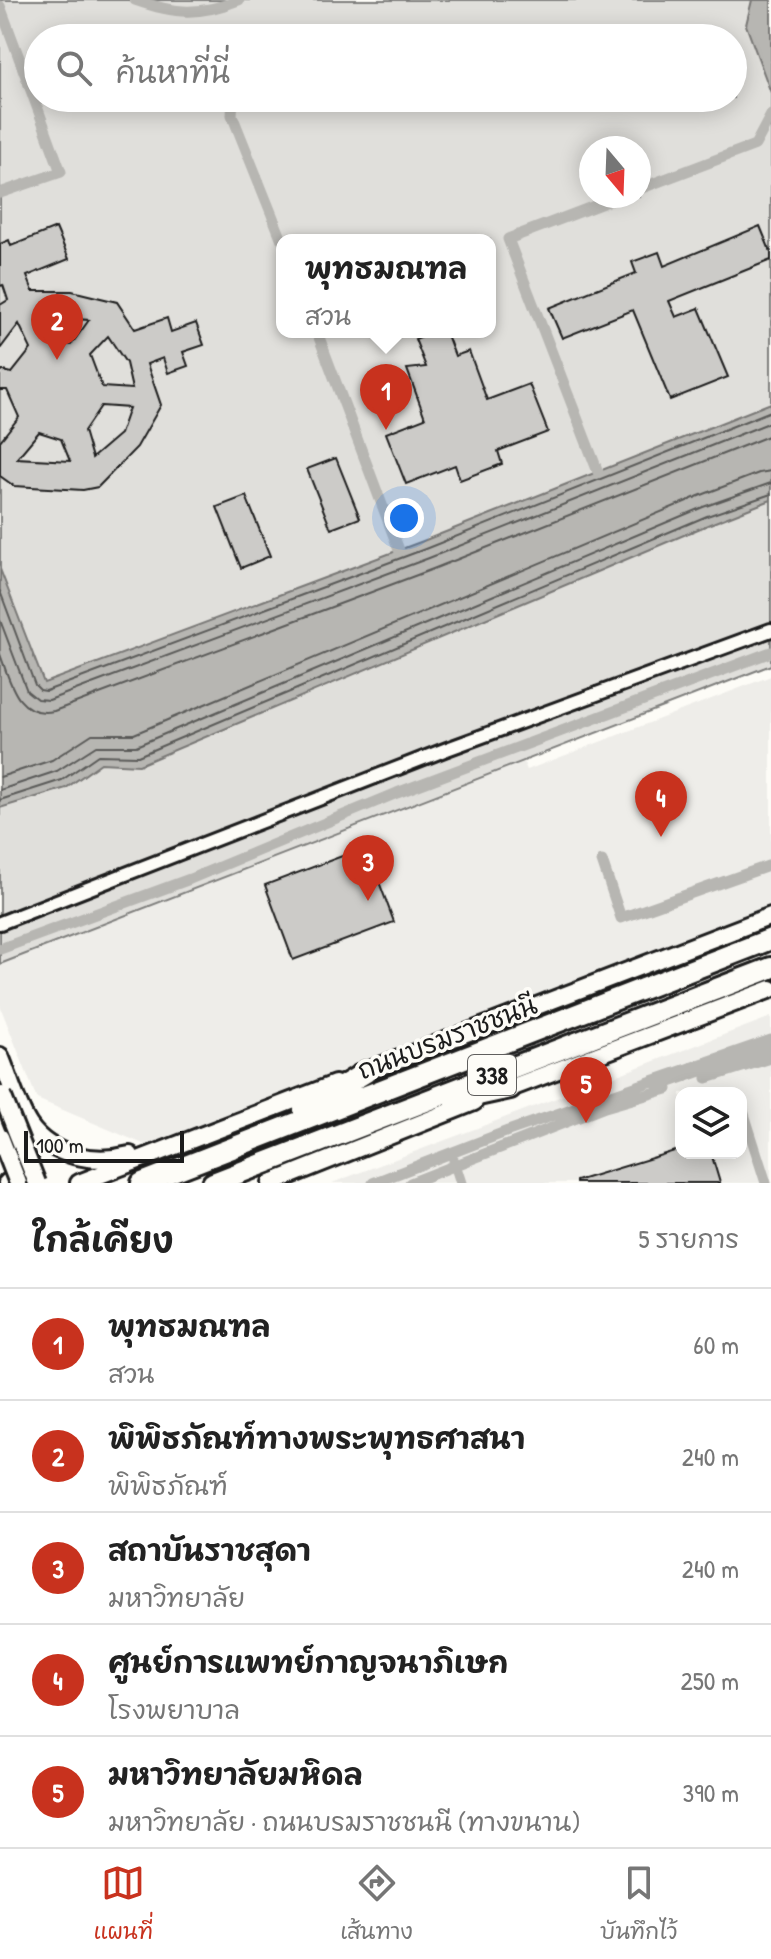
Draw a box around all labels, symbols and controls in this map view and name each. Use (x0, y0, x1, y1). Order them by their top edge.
search box (24, 24, 747, 112)
icon: search (52, 46, 96, 90)
text: ค้นหาที่นี่ (116, 52, 230, 92)
north arrow (579, 136, 651, 208)
popup (276, 234, 496, 338)
text: พุทธมณฑล (305, 248, 467, 288)
pin: 2 (31, 294, 83, 360)
text: สวน (305, 298, 351, 333)
pin: 1 (360, 364, 412, 430)
your location (384, 498, 424, 538)
pin: 4 (635, 771, 687, 837)
pin: 3 (342, 835, 394, 901)
street label: ถนนบรมราชชนนี (352, 987, 542, 1087)
road number: 338 (468, 1055, 516, 1095)
pin: 5 (560, 1057, 612, 1123)
map controls (675, 1087, 747, 1159)
button: layers (675, 1087, 747, 1159)
scale bar (24, 1127, 184, 1163)
text: 100 m (36, 1130, 84, 1160)
text: ใกล้เคียง (32, 1217, 174, 1263)
text: 5 รายการ (639, 1221, 739, 1256)
text: พุทธมณฑล (108, 1306, 270, 1346)
text: 1 (53, 1327, 63, 1362)
text: 60 m (693, 1327, 739, 1362)
text: สวน (108, 1356, 154, 1391)
text: พิพิธภัณฑ์ทางพระพุทธศาสนา (108, 1418, 525, 1458)
text: 2 (52, 1439, 64, 1474)
text: 240 m (682, 1439, 739, 1474)
text: พิพิธภัณฑ์ (108, 1468, 228, 1503)
text: สถาบันราชสุดา (108, 1530, 311, 1570)
text: 3 (52, 1551, 64, 1586)
text: 240 m (682, 1551, 739, 1586)
text: มหาวิทยาลัย (108, 1580, 245, 1615)
text: ศูนย์การแพทย์กาญจนาภิเษก (108, 1642, 508, 1682)
text: 4 (53, 1663, 63, 1698)
text: 250 m (681, 1663, 739, 1698)
text: โรงพยาบาล (108, 1692, 240, 1727)
text: มหาวิทยาลัยมหิดล (108, 1754, 363, 1794)
text: 5 (53, 1775, 64, 1810)
text: 390 m (683, 1775, 739, 1810)
text: มหาวิทยาลัย · ถนนบรมราชชนนี (ทางขนาน) (108, 1804, 581, 1839)
tab: แผนที่ (94, 1861, 153, 1947)
tab: เส้นทาง (340, 1861, 413, 1947)
tab: บันทึกไว้ (600, 1861, 677, 1947)

